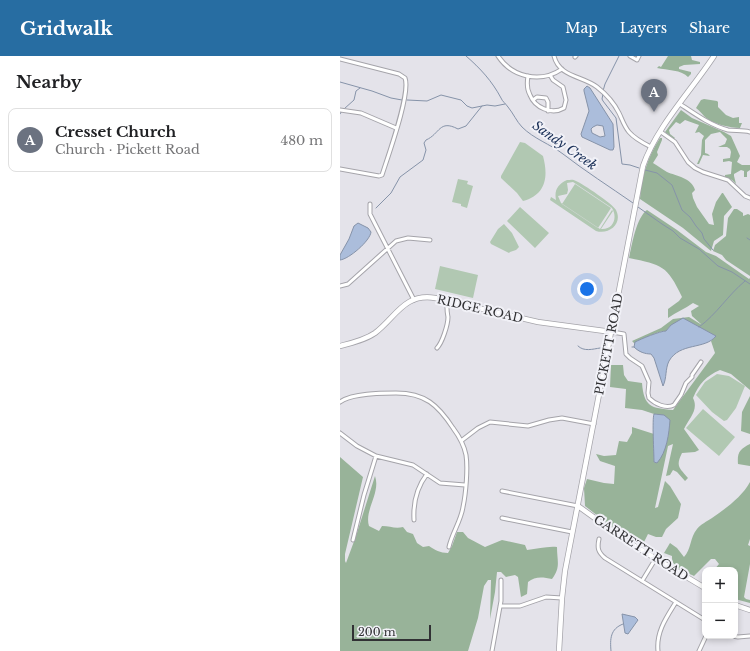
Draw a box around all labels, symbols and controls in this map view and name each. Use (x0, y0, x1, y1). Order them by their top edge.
text: Gridwalk (20, 17, 113, 40)
text: Map (565, 19, 598, 37)
text: Layers (620, 19, 667, 37)
text: Share (689, 19, 730, 37)
text: Nearby (16, 72, 82, 93)
pin: A (641, 79, 667, 112)
water label: Sandy Creek (529, 117, 601, 174)
text: Cresset Church (55, 122, 176, 141)
text: A (25, 132, 35, 149)
text: 480 m (281, 132, 323, 149)
text: Church · Pickett Road (55, 141, 200, 158)
your location (577, 279, 597, 299)
street label: RIDGE ROAD (436, 291, 525, 326)
street label: PICKETT ROAD (591, 292, 626, 396)
street label: GARRETT ROAD (591, 511, 691, 584)
map controls (702, 567, 738, 639)
button: + (702, 567, 738, 603)
button: − (702, 603, 738, 639)
scale bar (352, 623, 431, 642)
text: 200 m (358, 625, 395, 639)

